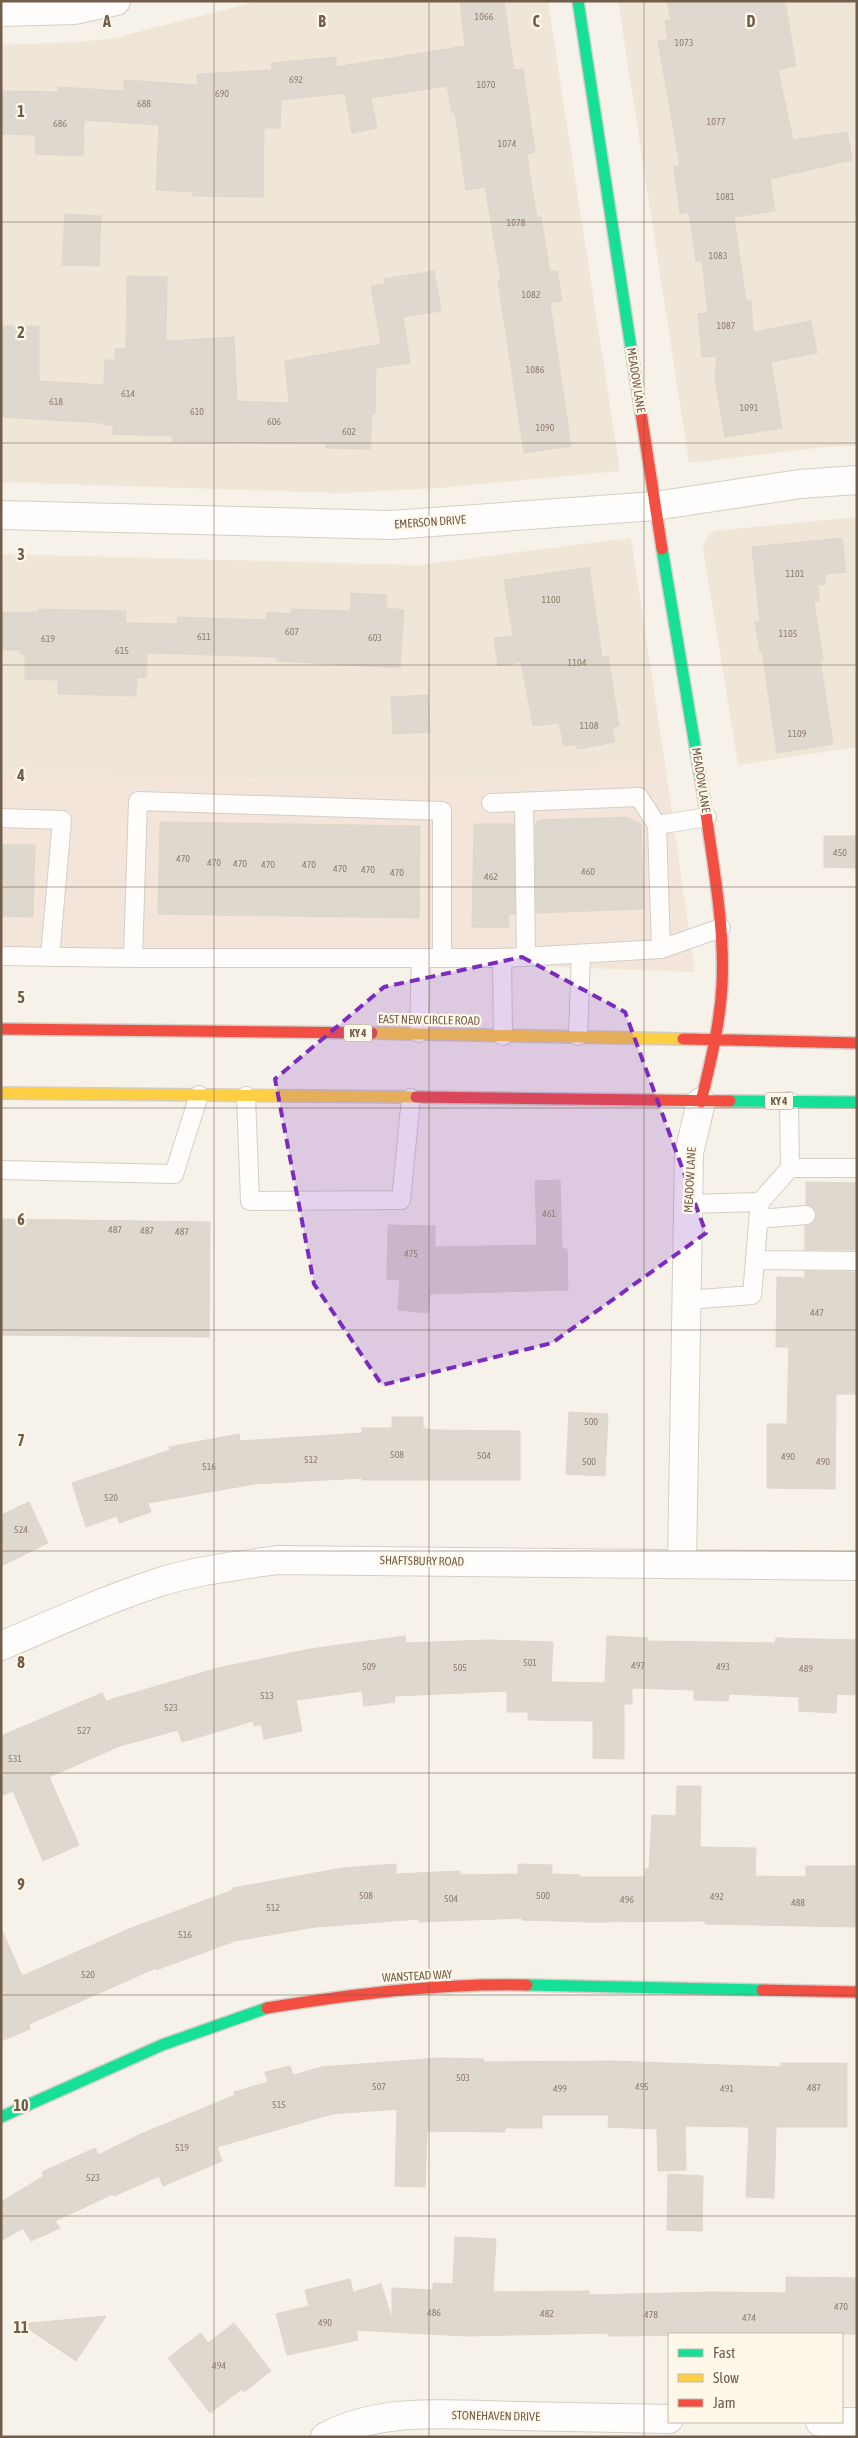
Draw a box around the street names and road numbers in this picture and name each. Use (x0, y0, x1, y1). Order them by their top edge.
street label: MEADOW LANE (624, 346, 648, 414)
street label: EMERSON DRIVE (394, 513, 466, 531)
street label: MEADOW LANE (689, 746, 713, 814)
street label: EAST NEW CIRCLE ROAD (378, 1012, 480, 1028)
road number: KY 4 (344, 1024, 372, 1042)
road number: KY 4 (765, 1092, 793, 1110)
street label: MEADOW LANE (681, 1147, 699, 1213)
street label: SHAFTSBURY ROAD (380, 1553, 464, 1569)
street label: WANSTEAD WAY (382, 1967, 453, 1985)
street label: STONEHAVEN DRIVE (452, 2408, 540, 2424)

